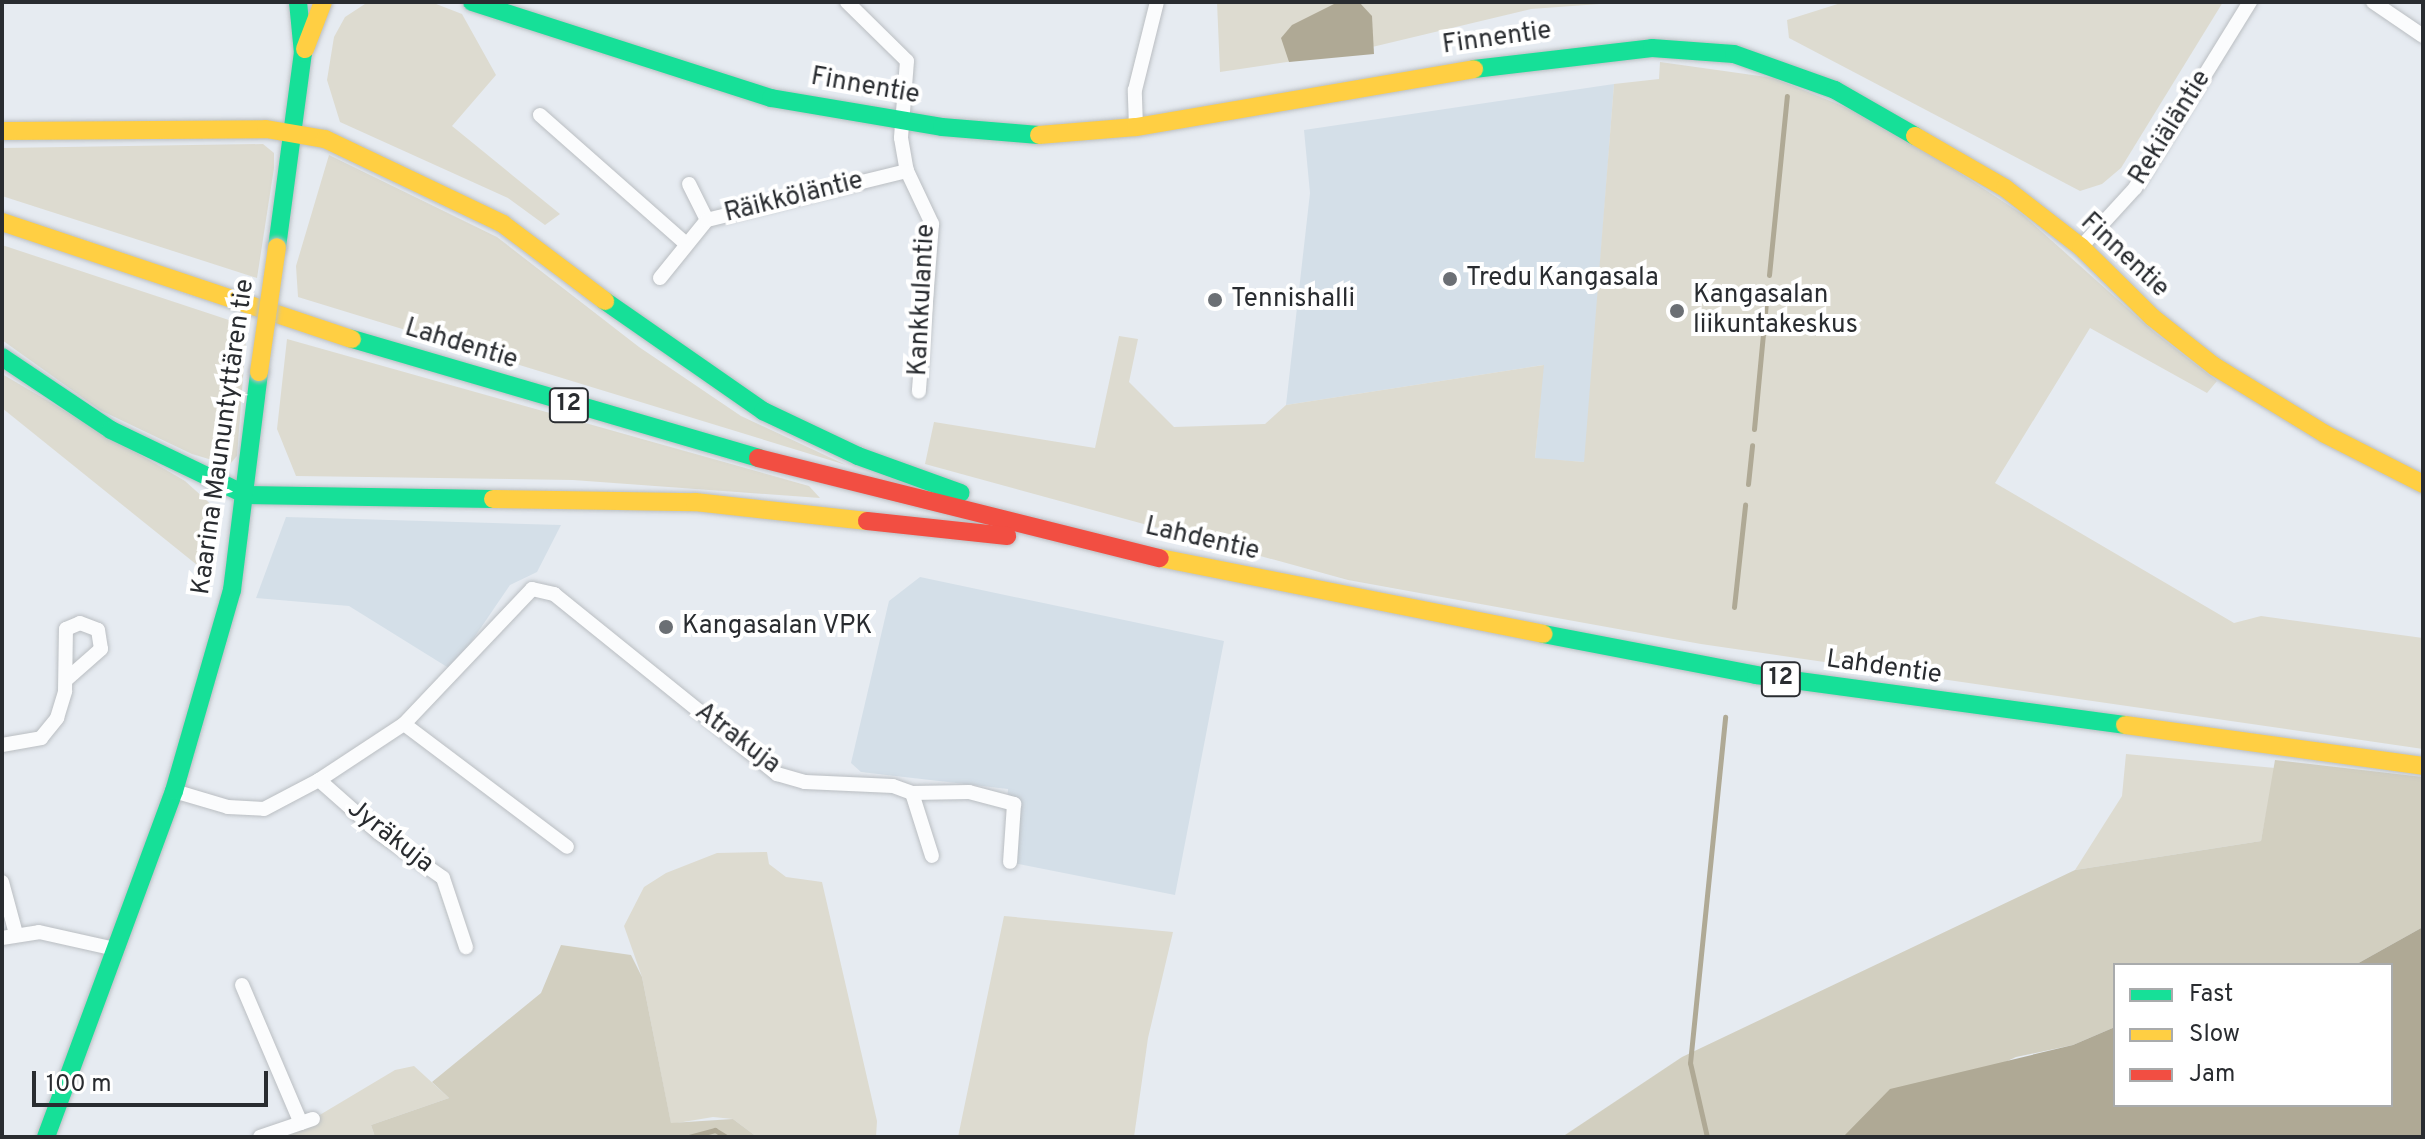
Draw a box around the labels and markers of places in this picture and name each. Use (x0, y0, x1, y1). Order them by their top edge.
place label: Tredu Kangasala (1466, 263, 1659, 295)
marker: Tredu Kangasala (1441, 270, 1459, 288)
place label: Kangasalan liikuntakeskus (1693, 280, 1858, 342)
place label: Tennishalli (1231, 284, 1355, 316)
marker: Tennishalli (1206, 291, 1224, 309)
marker: Kangasalan liikuntakeskus (1668, 302, 1686, 320)
place label: Kangasalan VPK (682, 611, 873, 643)
marker: Kangasalan VPK (657, 618, 675, 636)

